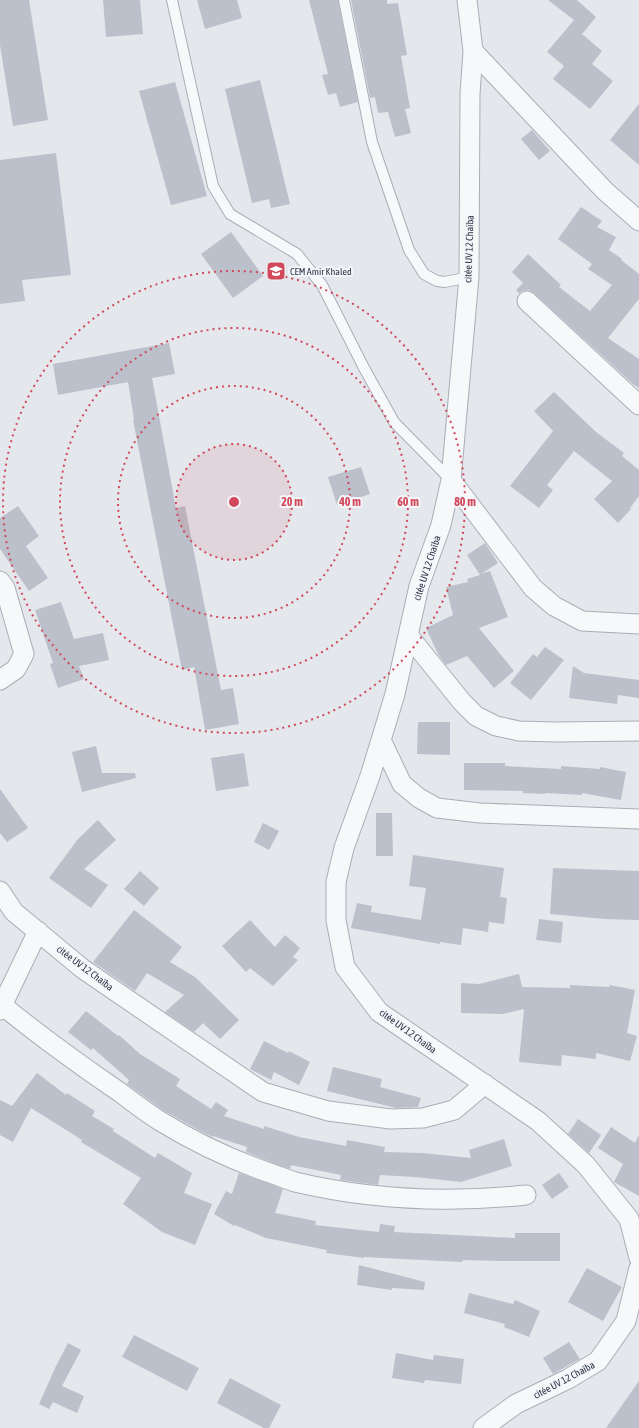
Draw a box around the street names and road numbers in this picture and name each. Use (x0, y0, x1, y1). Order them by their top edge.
street label: citée UV 12 Chaïba (462, 215, 476, 283)
street label: citée UV 12 Chaïba (411, 534, 443, 602)
street label: citée UV 12 Chaïba (55, 943, 116, 993)
street label: citée UV 12 Chaïba (377, 1007, 439, 1056)
street label: citée UV 12 Chaïba (531, 1359, 597, 1401)

